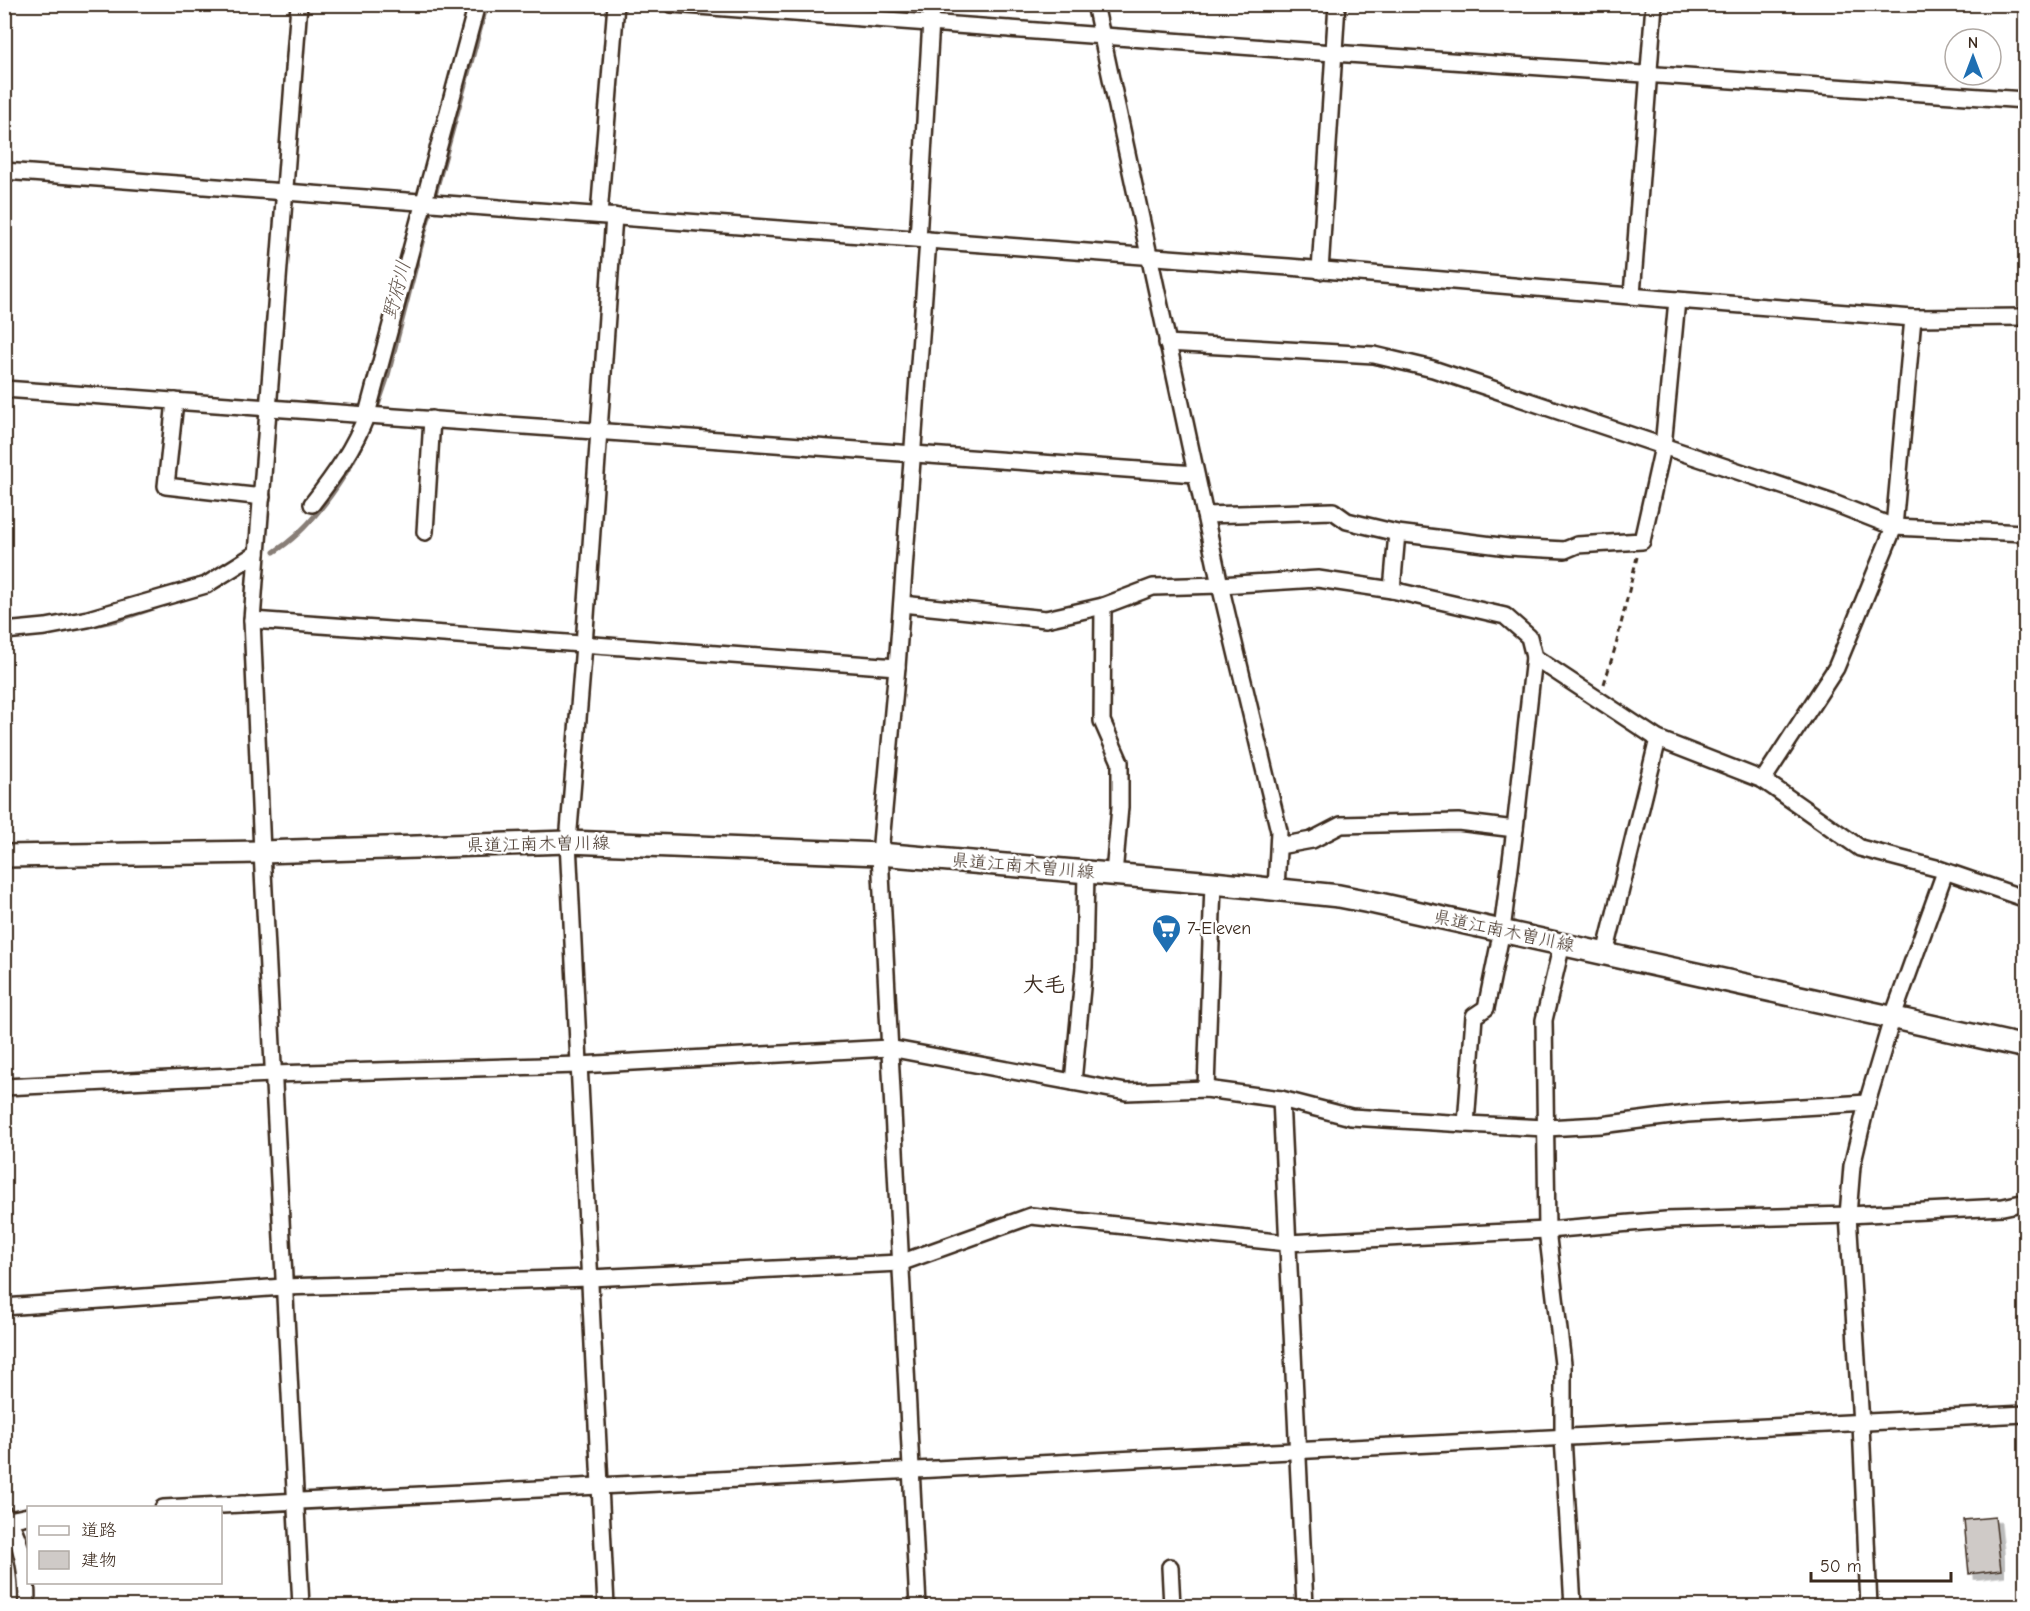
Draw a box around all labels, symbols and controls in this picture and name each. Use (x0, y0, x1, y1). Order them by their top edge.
north arrow (1943, 27, 2003, 87)
text: N (1968, 34, 1978, 52)
water label: 野府川 (378, 258, 415, 322)
street label: 県道江南木曽川線 (466, 833, 610, 856)
street label: 県道江南木曽川線 (950, 850, 1096, 883)
street label: 県道江南木曽川線 (1431, 906, 1577, 957)
supermarket icon: 7-Eleven (1150, 912, 1182, 954)
place label: 7-Eleven (1187, 918, 1251, 939)
district label: 大毛 (1023, 972, 1065, 996)
legend (27, 1506, 222, 1584)
text: 道路 (81, 1520, 117, 1541)
scale bar (1811, 1545, 1950, 1583)
text: 建物 (81, 1550, 117, 1571)
text: 50 m (1820, 1556, 1862, 1577)

